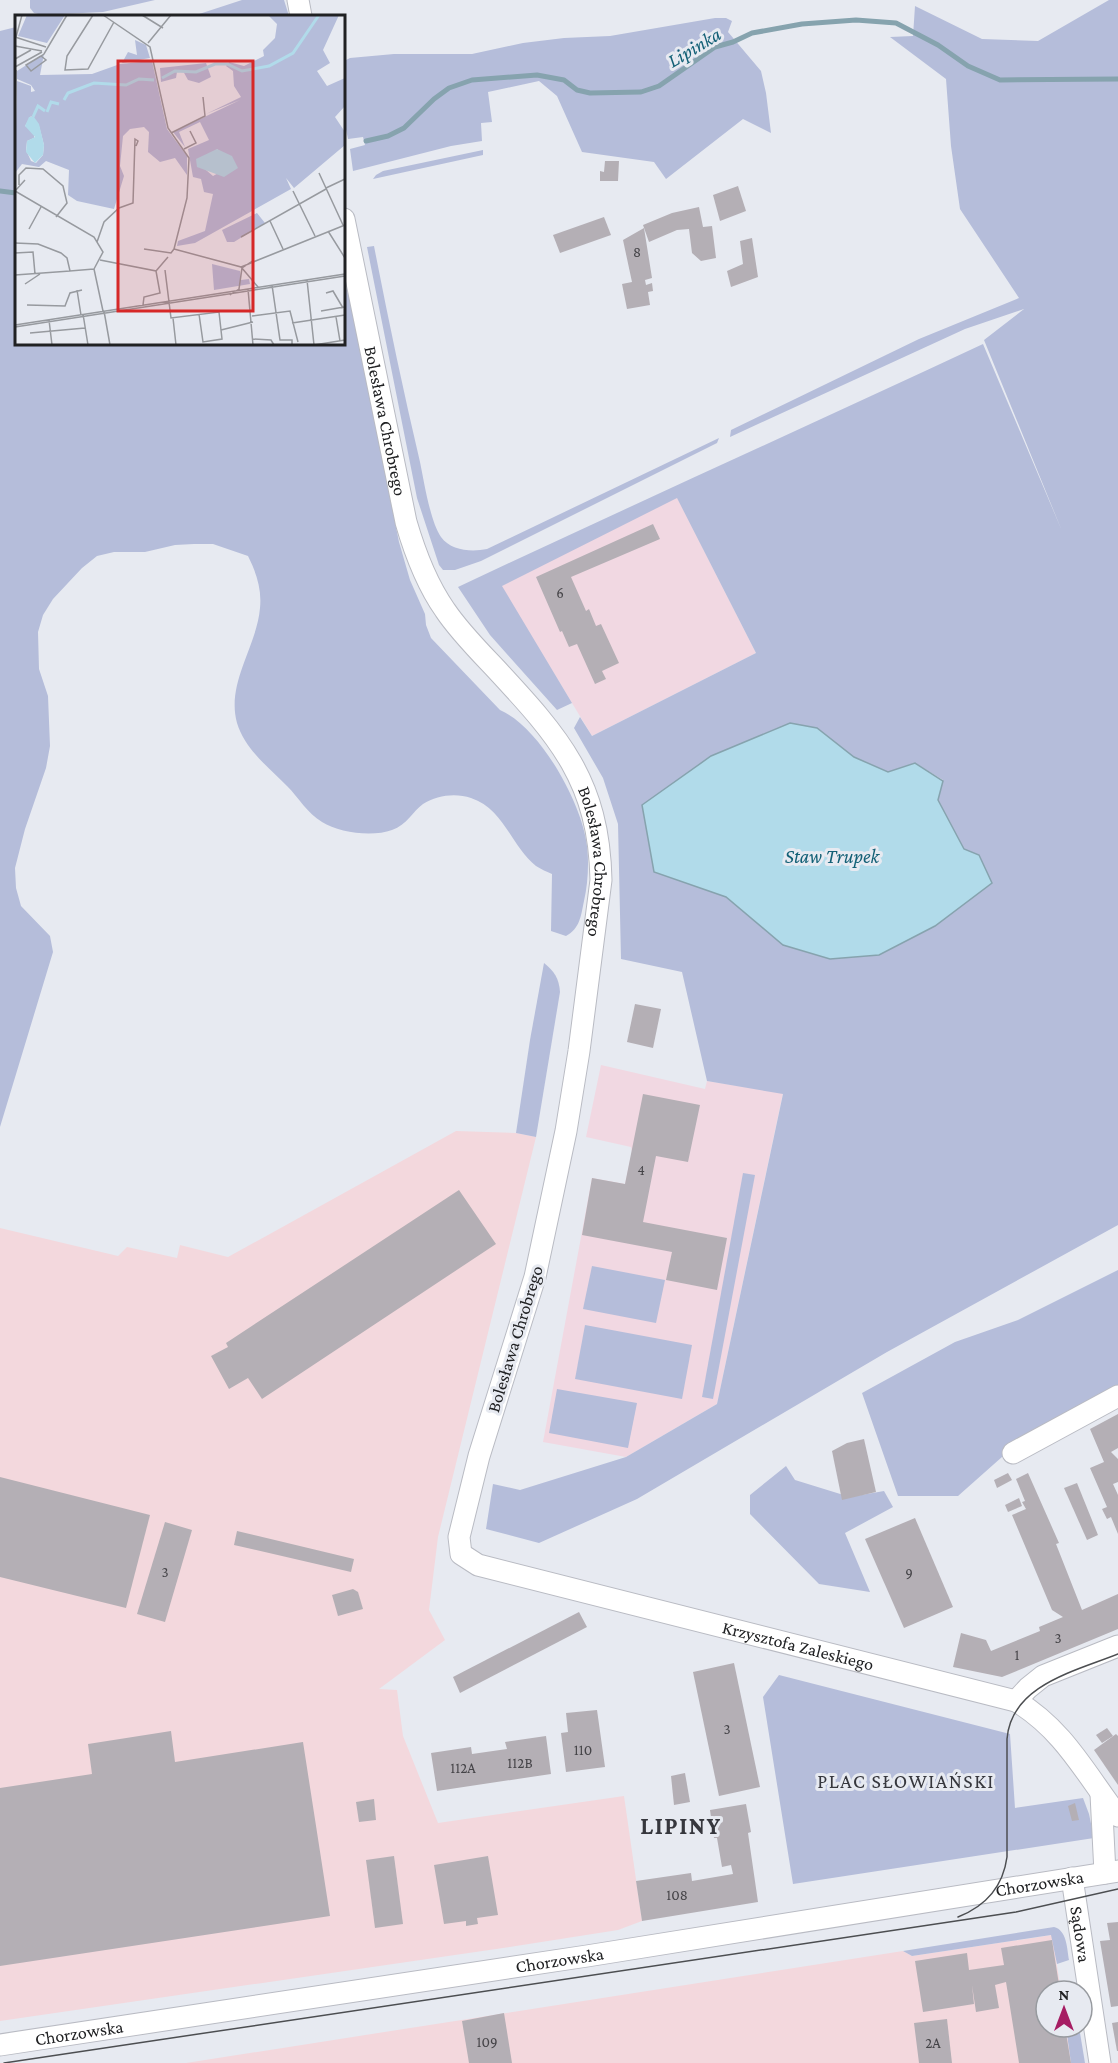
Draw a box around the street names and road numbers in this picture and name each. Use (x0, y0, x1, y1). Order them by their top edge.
street label: Bolesława Chrobrego (360, 344, 410, 498)
street label: Bolesława Chrobrego (574, 784, 611, 938)
street label: Bolesława Chrobrego (483, 1263, 547, 1415)
street label: Krzysztofa Zaleskiego (720, 1617, 876, 1675)
street label: Chorzowska (994, 1867, 1085, 1900)
street label: Sądowa (1066, 1905, 1095, 1964)
street label: Chorzowska (514, 1943, 605, 1977)
street label: Chorzowska (34, 2016, 125, 2050)

